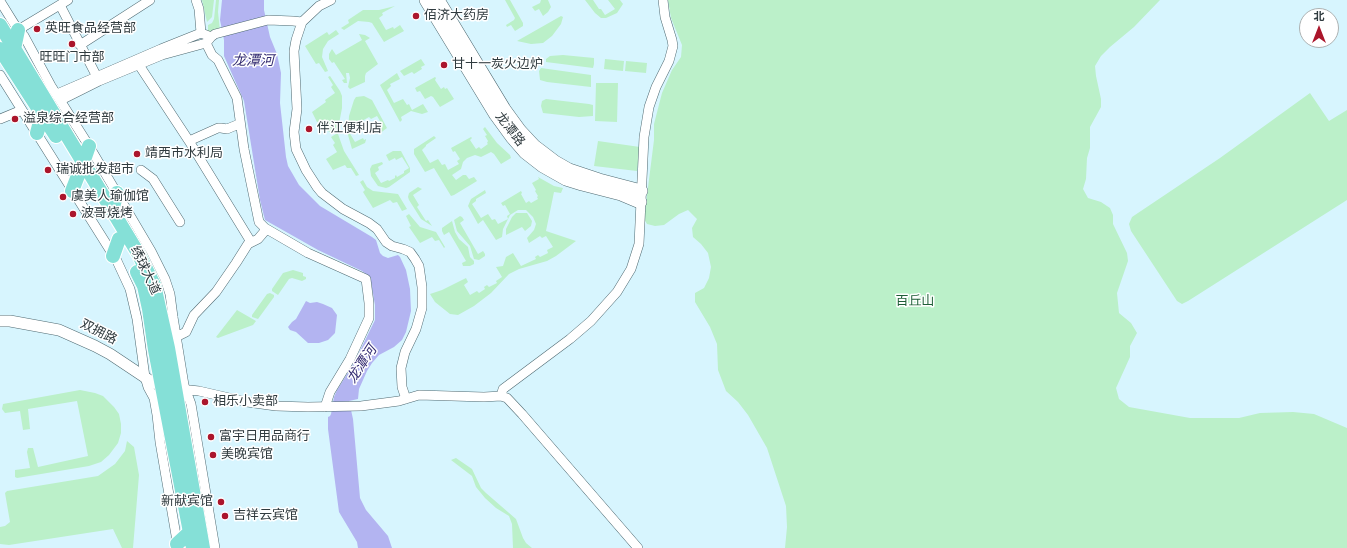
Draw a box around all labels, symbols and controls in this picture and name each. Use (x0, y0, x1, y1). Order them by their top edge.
place label: 佰济大药房 (424, 8, 489, 24)
north arrow (1299, 8, 1339, 48)
text: 北 (1314, 10, 1325, 24)
marker: 佰济大药房 (411, 11, 421, 21)
place label: 英旺食品经营部 (45, 21, 136, 37)
marker: 英旺食品经营部 (32, 24, 42, 34)
marker: 旺旺门市部 (67, 39, 77, 49)
place label: 旺旺门市部 (40, 50, 104, 66)
water label: 龙潭河 (232, 54, 274, 70)
place label: 甘十一炭火边炉 (452, 57, 543, 73)
marker: 甘十一炭火边炉 (439, 60, 449, 70)
street label: 龙潭路 (491, 110, 527, 150)
place label: 溢泉综合经营部 (23, 111, 114, 127)
marker: 溢泉综合经营部 (10, 114, 20, 124)
place label: 伴江便利店 (317, 121, 382, 137)
marker: 伴江便利店 (304, 124, 314, 134)
place label: 靖西市水利局 (145, 146, 223, 162)
marker: 靖西市水利局 (132, 149, 142, 159)
place label: 瑞诚批发超市 (56, 162, 134, 178)
marker: 瑞诚批发超市 (43, 165, 53, 175)
place label: 虞美人瑜伽馆 (71, 189, 149, 205)
marker: 虞美人瑜伽馆 (58, 192, 68, 202)
place label: 波哥烧烤 (81, 206, 133, 222)
marker: 波哥烧烤 (68, 209, 78, 219)
street label: 绣球大道 (126, 244, 162, 298)
park label: 百丘山 (896, 294, 934, 310)
street label: 双拥路 (77, 317, 119, 349)
water label: 龙潭河 (345, 343, 381, 387)
place label: 相乐小卖部 (213, 394, 278, 410)
marker: 相乐小卖部 (200, 397, 210, 407)
place label: 富宇日用品商行 (219, 429, 310, 445)
marker: 富宇日用品商行 (206, 432, 216, 442)
place label: 美晚宾馆 (221, 447, 273, 463)
marker: 美晚宾馆 (208, 450, 218, 460)
place label: 新献宾馆 (161, 494, 213, 510)
marker: 新献宾馆 (216, 497, 226, 507)
place label: 吉祥云宾馆 (233, 508, 298, 524)
marker: 吉祥云宾馆 (220, 511, 230, 521)

